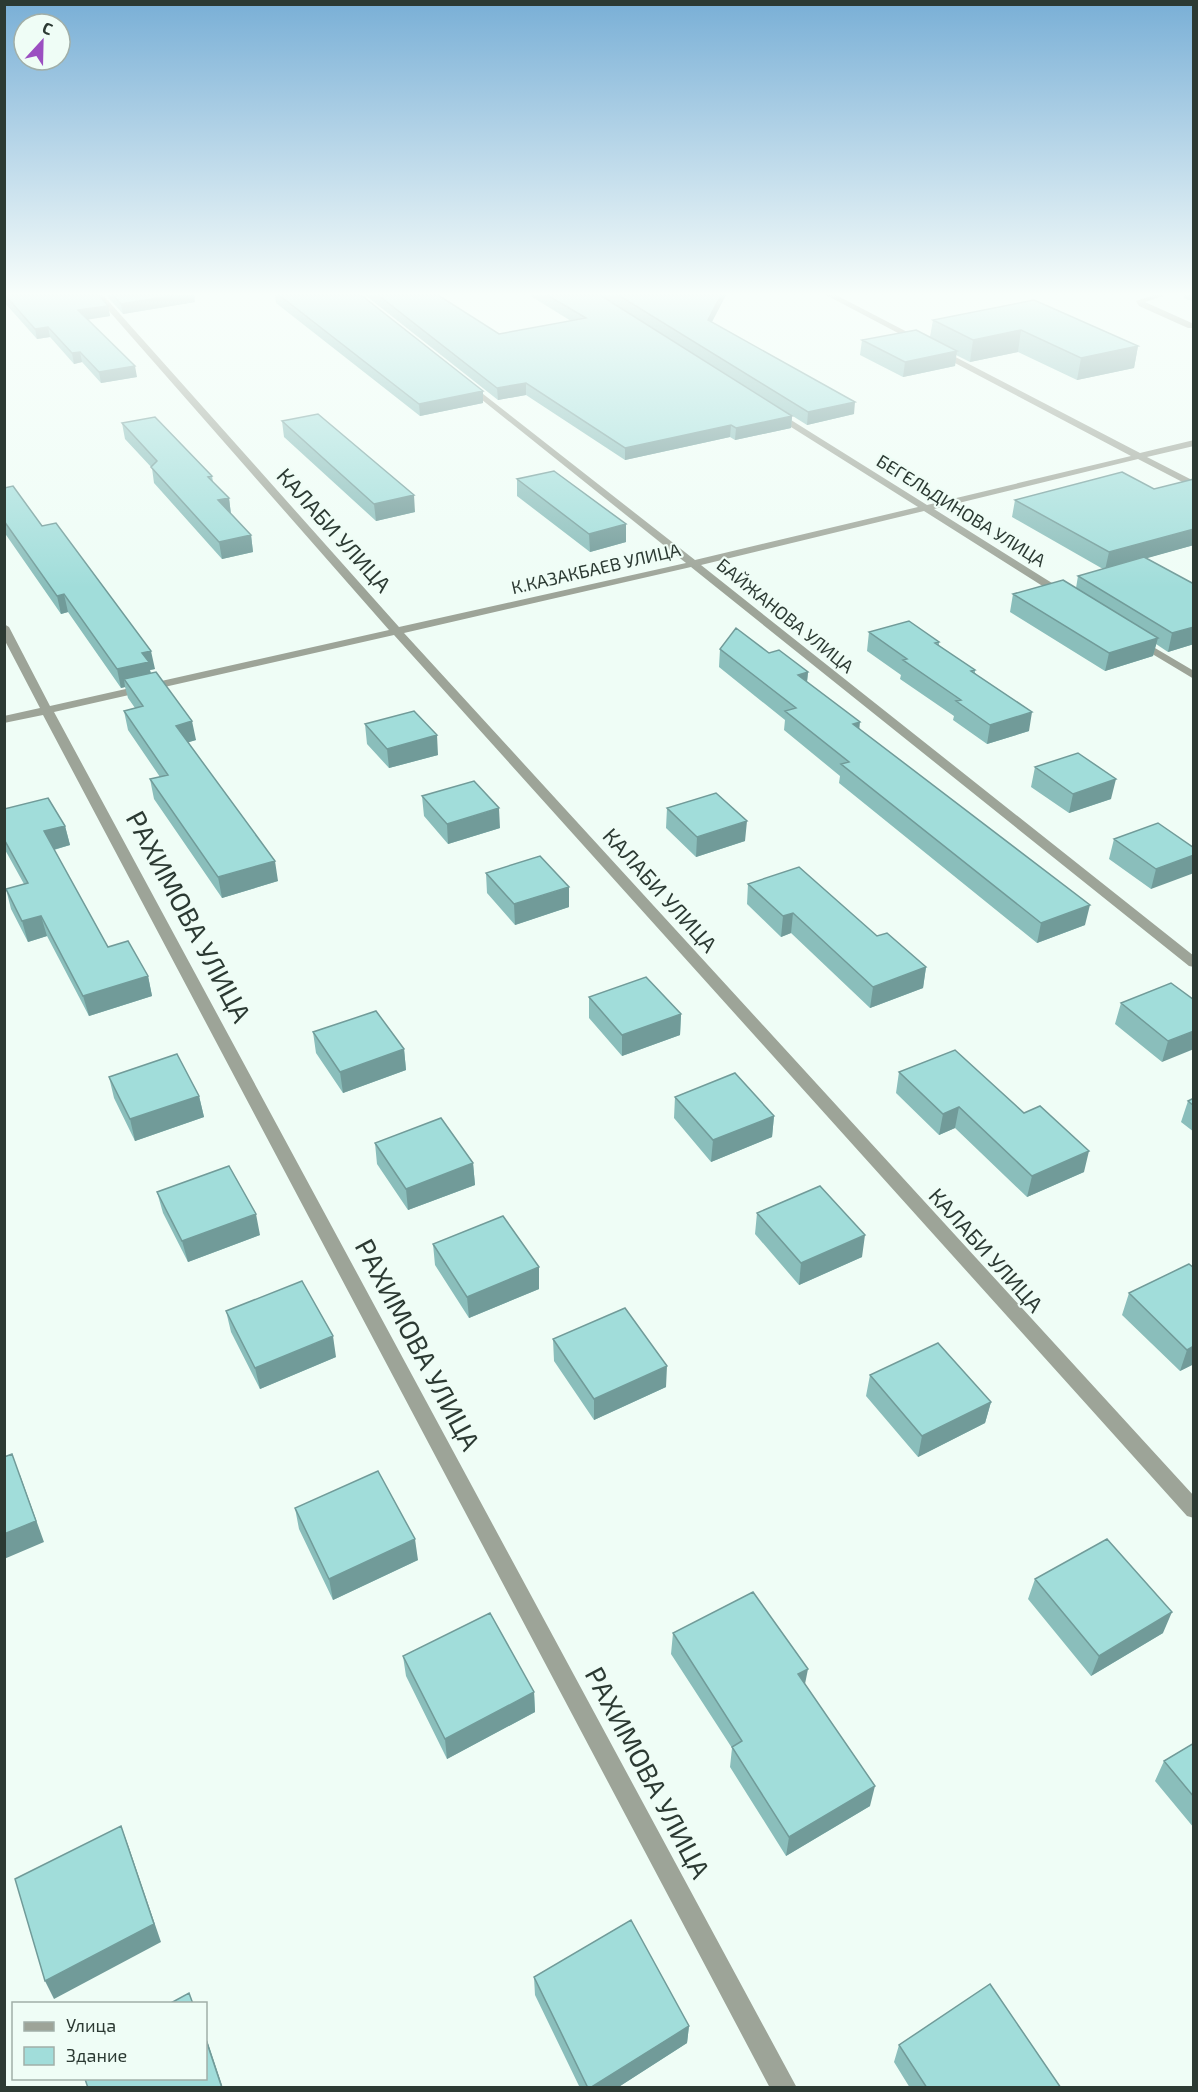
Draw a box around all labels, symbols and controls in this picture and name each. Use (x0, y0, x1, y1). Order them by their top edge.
north arrow (12, 12, 72, 72)
text: С (40, 17, 56, 38)
street label: БЕГЕЛЬДИНОВА УЛИЦА (873, 449, 1051, 572)
street label: КАЛАБИ УЛИЦА (272, 462, 397, 597)
street label: К.КАЗАКБАЕВ УЛИЦА (509, 538, 683, 598)
street label: БАЙЖАНОВА УЛИЦА (713, 553, 859, 678)
street label: РАХИМОВА УЛИЦА (120, 805, 259, 1027)
street label: КАЛАБИ УЛИЦА (598, 822, 723, 957)
street label: КАЛАБИ УЛИЦА (924, 1182, 1049, 1317)
street label: РАХИМОВА УЛИЦА (349, 1233, 488, 1455)
street label: РАХИМОВА УЛИЦА (579, 1661, 718, 1883)
legend (12, 2002, 207, 2080)
text: Улица (66, 2014, 116, 2036)
text: Здание (66, 2044, 127, 2066)

